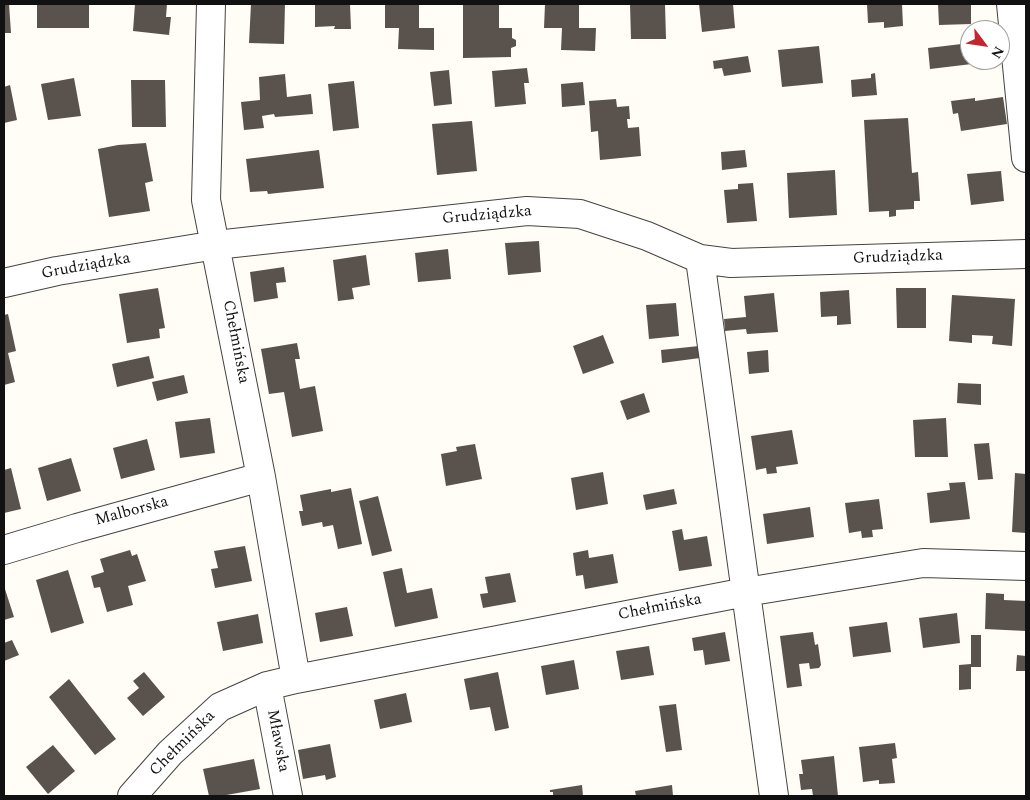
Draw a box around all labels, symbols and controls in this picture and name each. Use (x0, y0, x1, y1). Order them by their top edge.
north arrow (960, 20, 1010, 70)
text: N (985, 42, 1009, 63)
street label: Grudziądzka (441, 203, 533, 229)
street label: Grudziądzka (853, 247, 943, 269)
street label: Grudziądzka (40, 250, 132, 284)
street label: Chełmińska (217, 299, 253, 385)
street label: Malborska (93, 493, 171, 531)
street label: Chełmińska (617, 590, 703, 626)
street label: Chełmińska (146, 707, 220, 781)
street label: Mławska (262, 708, 292, 774)

